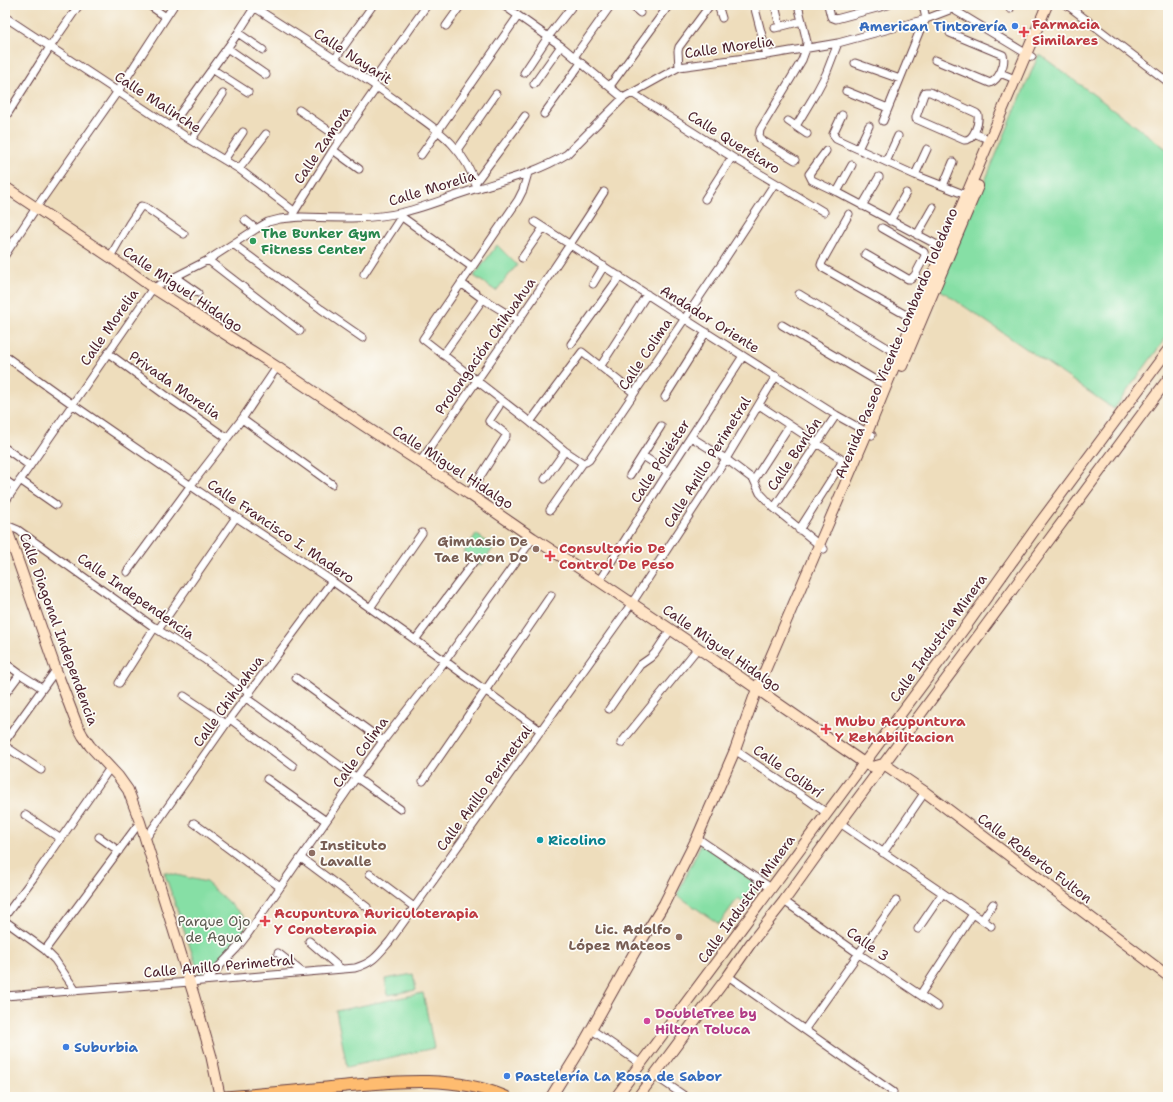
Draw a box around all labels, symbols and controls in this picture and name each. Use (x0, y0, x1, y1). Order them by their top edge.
place label: Farmacia Similares (1032, 15, 1100, 49)
place label: American Tintorería (859, 17, 1007, 35)
marker: American Tintorería (1010, 21, 1020, 31)
street label: Calle Nayarit (311, 24, 395, 88)
marker: Farmacia Similares (1019, 27, 1029, 37)
street label: Calle Morelia (683, 32, 775, 62)
street label: Calle Malinche (111, 67, 205, 137)
street label: Calle Zamora (289, 103, 355, 187)
street label: Calle Querétaro (684, 106, 784, 178)
street label: Calle Morelia (386, 166, 478, 210)
street label: Avenida Paseo Vicente Lombardo Toledano (831, 205, 961, 481)
place label: The Bunker Gym Fitness Center (261, 224, 381, 258)
marker: The Bunker Gym Fitness Center (248, 236, 258, 246)
street label: Calle Miguel Hidalgo (120, 242, 246, 336)
street label: Prolongación Chihuahua (431, 274, 539, 418)
street label: Andador Oriente (657, 281, 763, 357)
street label: Calle Morelia (76, 285, 142, 369)
street label: Calle Colima (614, 314, 676, 394)
street label: Privada Morelia (126, 347, 225, 423)
street label: Calle Anillo Perimetral (659, 392, 755, 531)
street label: Calle Banlón (763, 414, 825, 494)
street label: Calle Poliéster (626, 415, 694, 506)
street label: Calle Miguel Hidalgo (389, 421, 517, 513)
street label: Calle Francisco I. Madero (204, 475, 358, 587)
street label: Calle Diagonal Independencia (16, 530, 102, 728)
place label: Gimnasio De Tae Kwon Do (434, 532, 528, 566)
place label: Consultorio De Control De Peso (559, 539, 674, 573)
marker: Gimnasio De Tae Kwon Do (531, 544, 541, 554)
street label: Calle Independencia (74, 549, 198, 643)
marker: Consultorio De Control De Peso (544, 550, 556, 562)
street label: Calle Industria Minera (885, 570, 991, 706)
street label: Calle Miguel Hidalgo (659, 600, 785, 696)
street label: Calle Chihuahua (189, 651, 267, 750)
place label: Mubu Acupuntura Y Rehabilitacion (835, 712, 966, 746)
street label: Calle Colima (328, 713, 392, 791)
street label: Calle Anillo Perimetral (432, 721, 536, 854)
marker: Mubu Acupuntura Y Rehabilitacion (820, 723, 832, 735)
street label: Calle Colibrí (750, 740, 826, 802)
street label: Calle Roberto Fulton (974, 809, 1096, 907)
place label: Ricolino (548, 831, 606, 849)
street label: Calle Industria Minera (693, 831, 799, 967)
marker: Ricolino (535, 835, 545, 845)
place label: Instituto Lavalle (320, 836, 387, 870)
marker: Instituto Lavalle (307, 848, 317, 858)
place label: Acupuntura Auriculoterapia Y Conoterapia (274, 904, 479, 938)
park label: Parque Ojo de Agua (178, 912, 250, 946)
marker: Acupuntura Auriculoterapia Y Conoterapia (259, 915, 271, 927)
place label: Lic. Adolfo López Mateos (568, 920, 671, 954)
street label: Calle 3 (843, 923, 893, 965)
marker: Lic. Adolfo López Mateos (674, 932, 684, 942)
street label: Calle Anillo Perimetral (143, 950, 296, 982)
place label: DoubleTree by Hilton Toluca (655, 1004, 757, 1038)
marker: DoubleTree by Hilton Toluca (642, 1016, 652, 1026)
place label: Suburbia (74, 1038, 139, 1056)
marker: Suburbia (61, 1042, 71, 1052)
place label: Pastelería La Rosa de Sabor (515, 1067, 723, 1085)
marker: Pastelería La Rosa de Sabor (502, 1071, 512, 1081)

